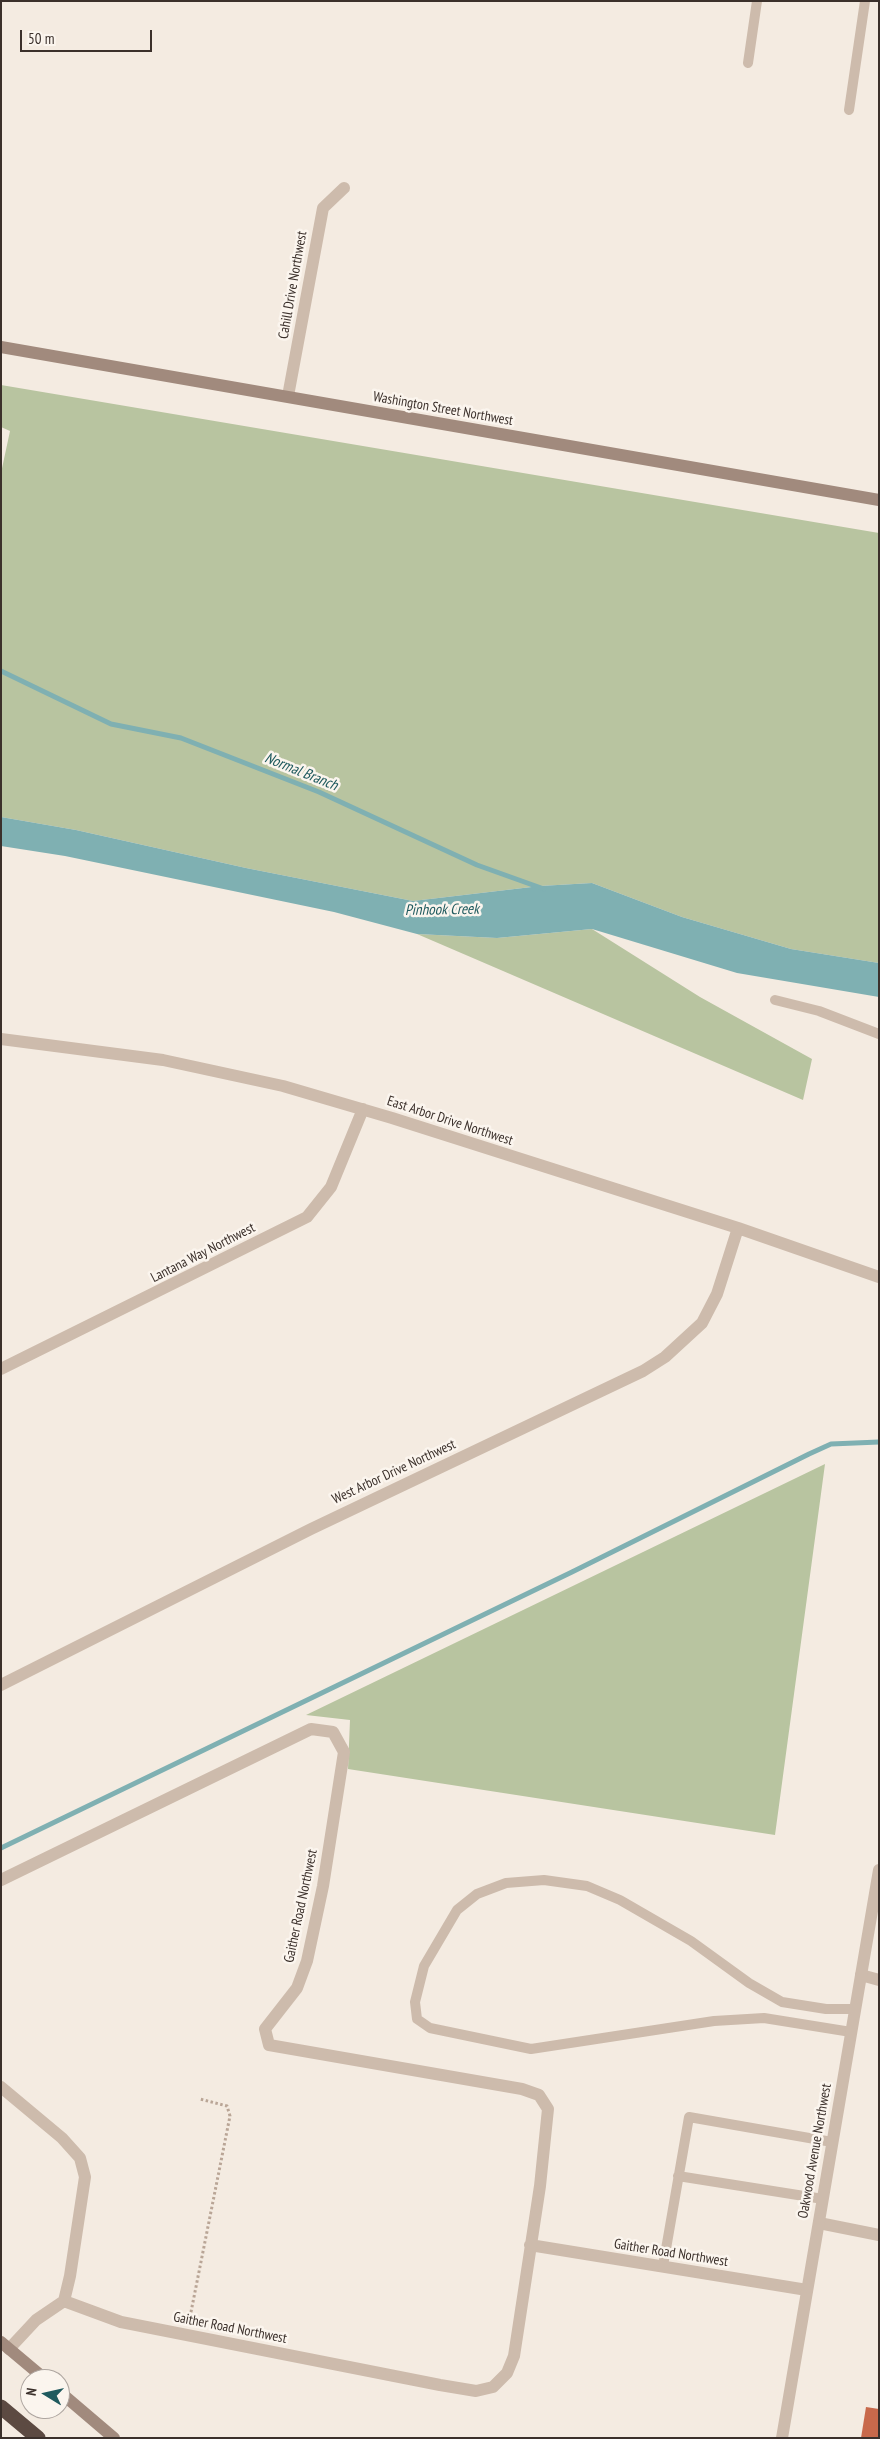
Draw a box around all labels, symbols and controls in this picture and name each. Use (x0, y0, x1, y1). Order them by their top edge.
scale bar (22, 20, 155, 52)
text: 50 m (28, 29, 54, 48)
street label: Cahill Drive Northwest (275, 230, 311, 340)
street label: Washington Street Northwest (372, 388, 514, 430)
water label: Normal Branch (262, 749, 340, 795)
water label: Pinhook Creek (405, 900, 479, 920)
street label: East Arbor Drive Northwest (385, 1093, 515, 1149)
street label: Lantana Way Northwest (148, 1220, 258, 1286)
street label: West Arbor Drive Northwest (330, 1436, 458, 1508)
street label: Gaither Road Northwest (281, 1848, 321, 1964)
street label: Oakwood Avenue Northwest (795, 2082, 835, 2220)
street label: Gaither Road Northwest (613, 2236, 729, 2270)
street label: Gaither Road Northwest (172, 2309, 288, 2347)
north arrow (20, 2369, 70, 2419)
text: N (22, 2387, 41, 2397)

